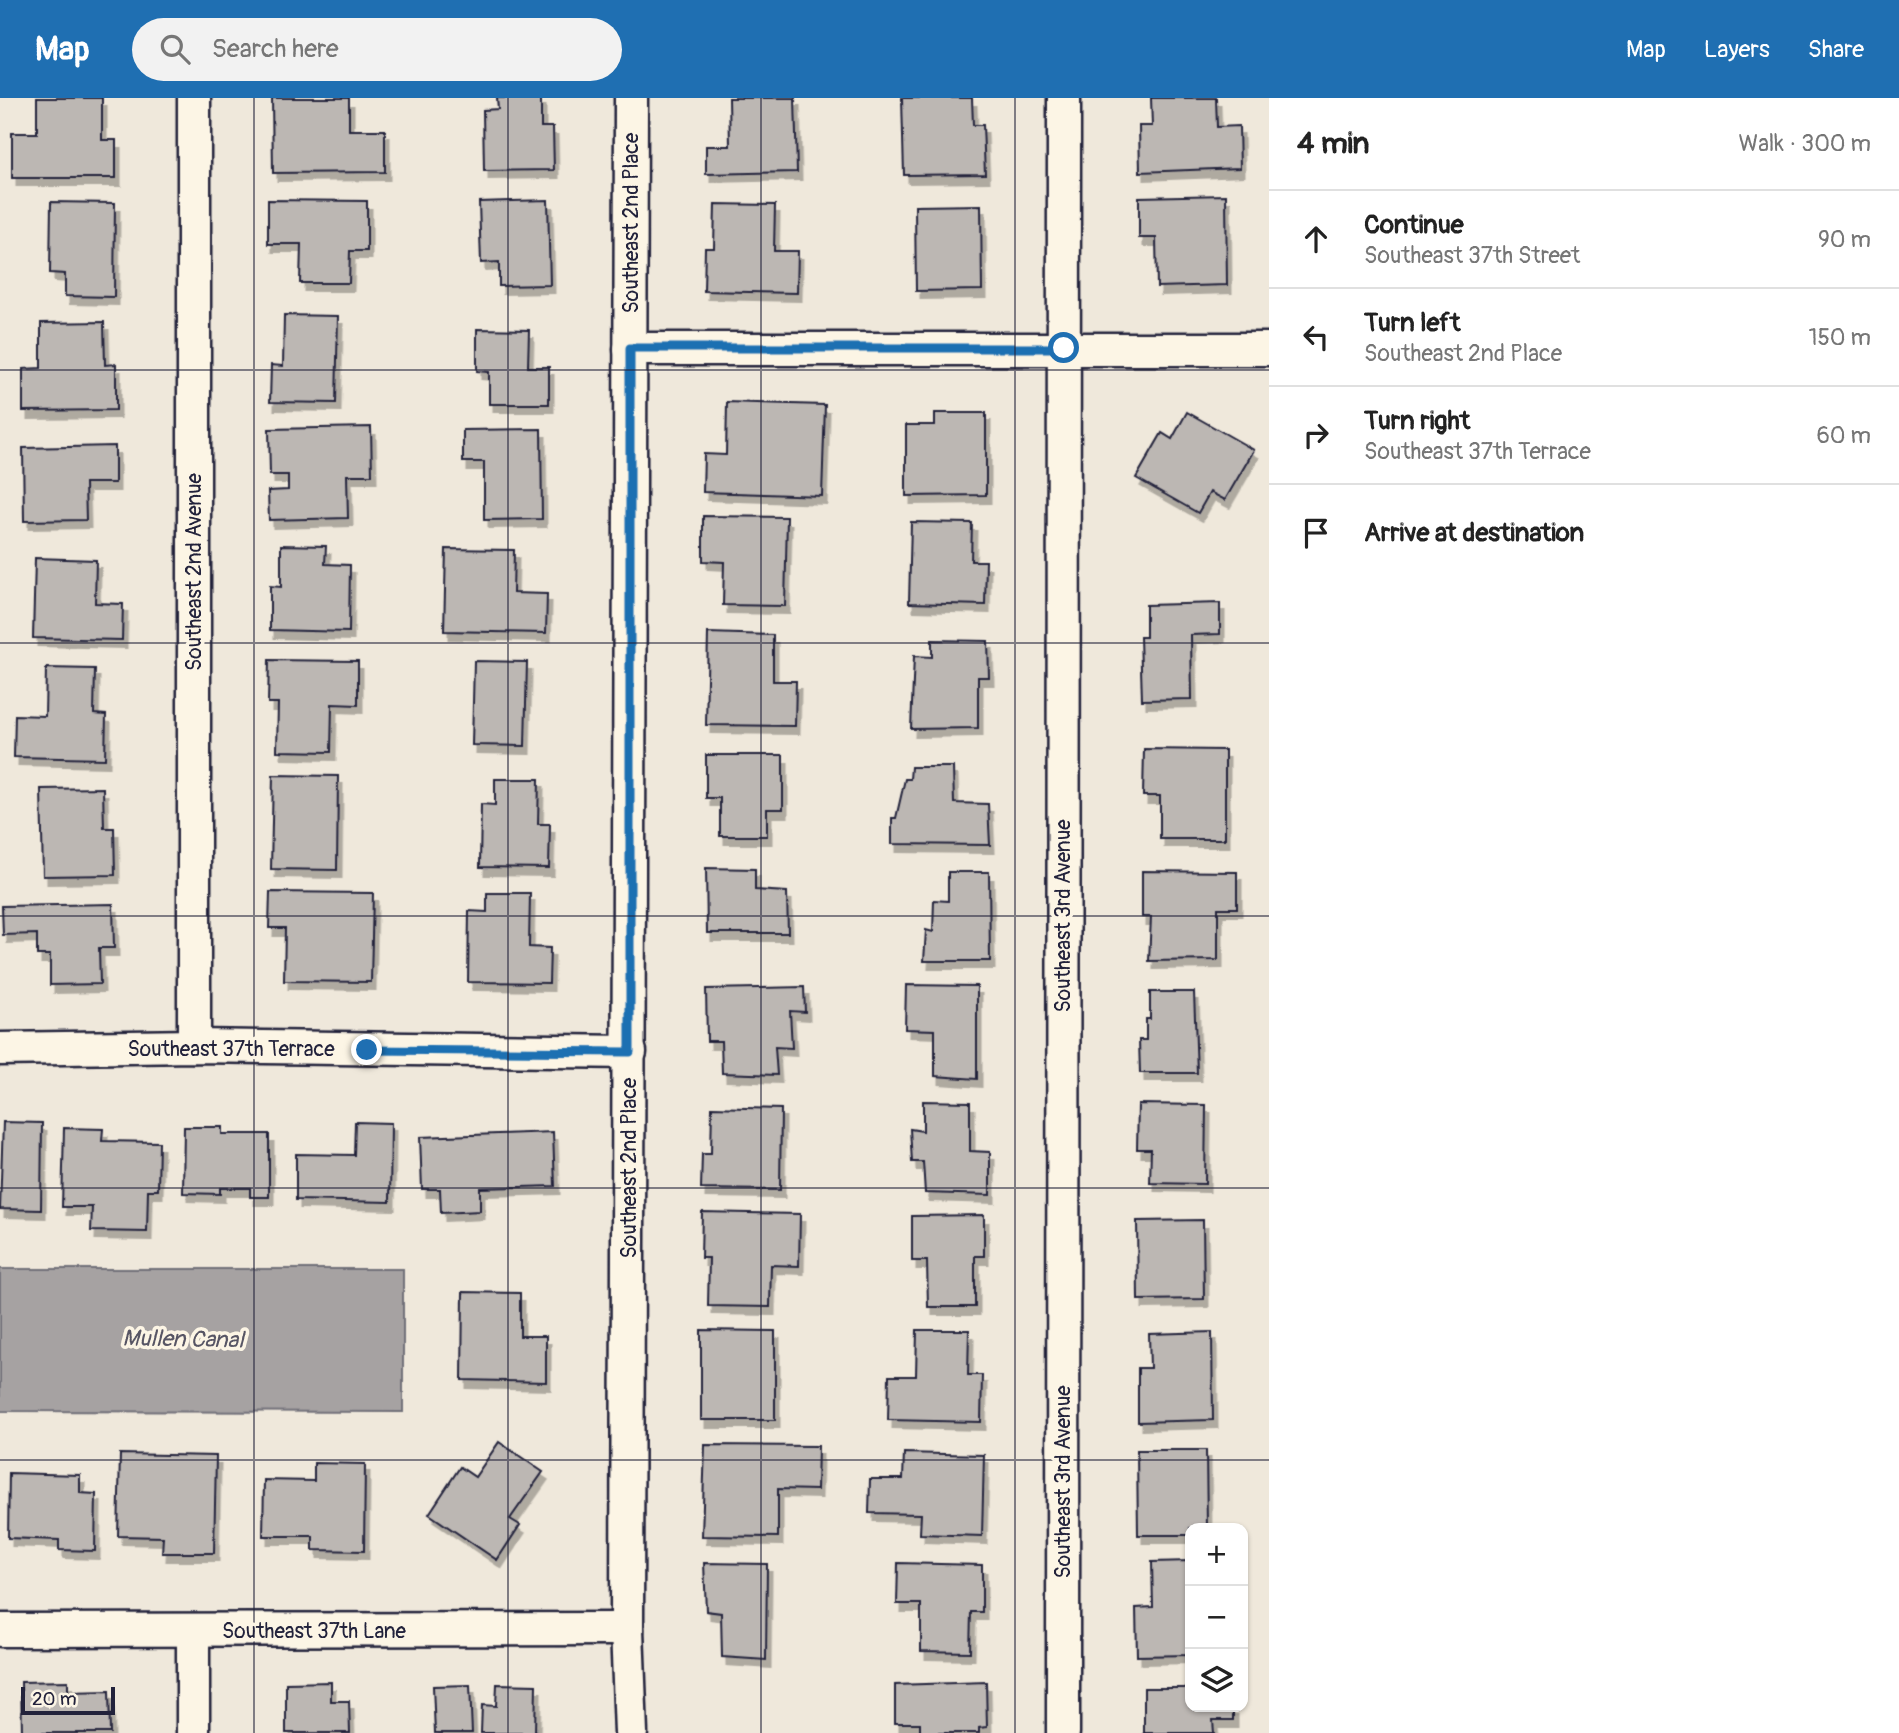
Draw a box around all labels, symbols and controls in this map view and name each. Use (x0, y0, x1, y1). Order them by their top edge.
search box (132, 18, 622, 81)
text: Map (35, 29, 90, 70)
icon: search (156, 30, 194, 68)
text: Search here (212, 33, 339, 65)
text: Map (1626, 35, 1666, 64)
text: Layers (1704, 35, 1770, 64)
text: Share (1808, 35, 1864, 64)
text: 4 min (1297, 125, 1370, 162)
text: Walk · 300 m (1739, 129, 1871, 158)
street label: Southeast 2nd Place (618, 132, 645, 313)
text: Continue (1364, 209, 1464, 241)
icon: ahead (1297, 220, 1335, 258)
text: 90 m (1818, 225, 1871, 254)
text: Southeast 37th Street (1364, 241, 1580, 270)
text: Turn left (1364, 307, 1460, 339)
icon: left (1297, 318, 1335, 356)
text: 150 m (1808, 323, 1871, 352)
route start (1048, 332, 1079, 363)
text: Southeast 2nd Place (1364, 339, 1562, 368)
text: Turn right (1364, 405, 1470, 437)
icon: right (1297, 416, 1335, 454)
text: 60 m (1816, 421, 1871, 450)
text: Southeast 37th Terrace (1364, 437, 1591, 466)
street label: Southeast 2nd Avenue (181, 472, 208, 671)
icon: arrive (1297, 514, 1335, 552)
text: Arrive at destination (1364, 517, 1584, 549)
street label: Southeast 3rd Avenue (1050, 819, 1077, 1013)
route end (351, 1034, 382, 1065)
street label: Southeast 37th Terrace (127, 1036, 335, 1063)
street label: Southeast 2nd Place (616, 1077, 643, 1258)
water label: Mullen Canal (122, 1323, 246, 1355)
street label: Southeast 3rd Avenue (1050, 1385, 1077, 1579)
map controls (1185, 1523, 1248, 1712)
button: + (1185, 1523, 1248, 1586)
button: − (1185, 1586, 1248, 1649)
street label: Southeast 37th Lane (222, 1618, 407, 1645)
button: layers (1185, 1649, 1248, 1712)
scale bar (21, 1684, 116, 1716)
text: 20 m (32, 1687, 77, 1711)

